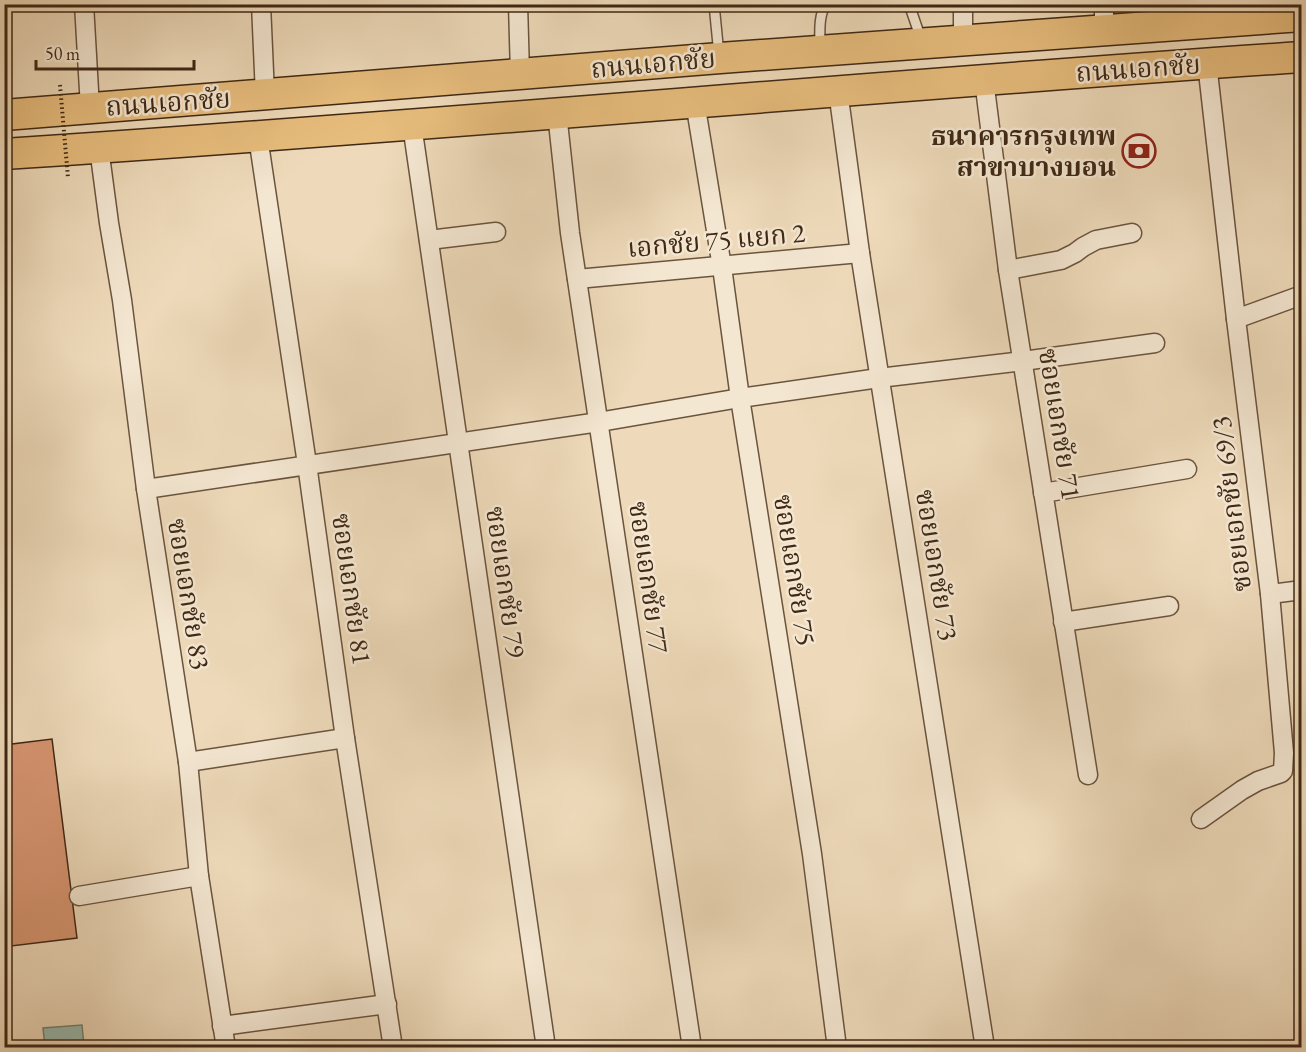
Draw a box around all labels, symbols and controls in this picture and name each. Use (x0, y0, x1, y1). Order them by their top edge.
scale bar (36, 33, 194, 71)
street label: ถนนเอกชัย (589, 40, 717, 86)
text: 50 m (45, 42, 80, 65)
street label: ถนนเอกชัย (1074, 46, 1202, 90)
street label: ถนนเอกชัย (104, 80, 232, 124)
place label: ธนาคารกรุงเทพ สาขาบางบอน (931, 118, 1116, 184)
bank icon: ธนาคารกรุงเทพ สาขาบางบอน (1121, 133, 1157, 169)
street label: เอกชัย 75 แยก 2 (626, 215, 806, 265)
street label: ซอยเอกชัย 71 (1031, 346, 1089, 502)
street label: ซอยเอกชัย 69/3 (1203, 414, 1259, 594)
street label: ซอยเอกชัย 73 (908, 487, 966, 643)
street label: ซอยเอกชัย 75 (766, 492, 824, 648)
street label: ซอยเอกชัย 77 (621, 499, 677, 656)
street label: ซอยเอกชัย 79 (478, 504, 534, 660)
street label: ซอยเอกชัย 81 (324, 511, 380, 667)
street label: ซอยเอกชัย 83 (160, 516, 218, 672)

